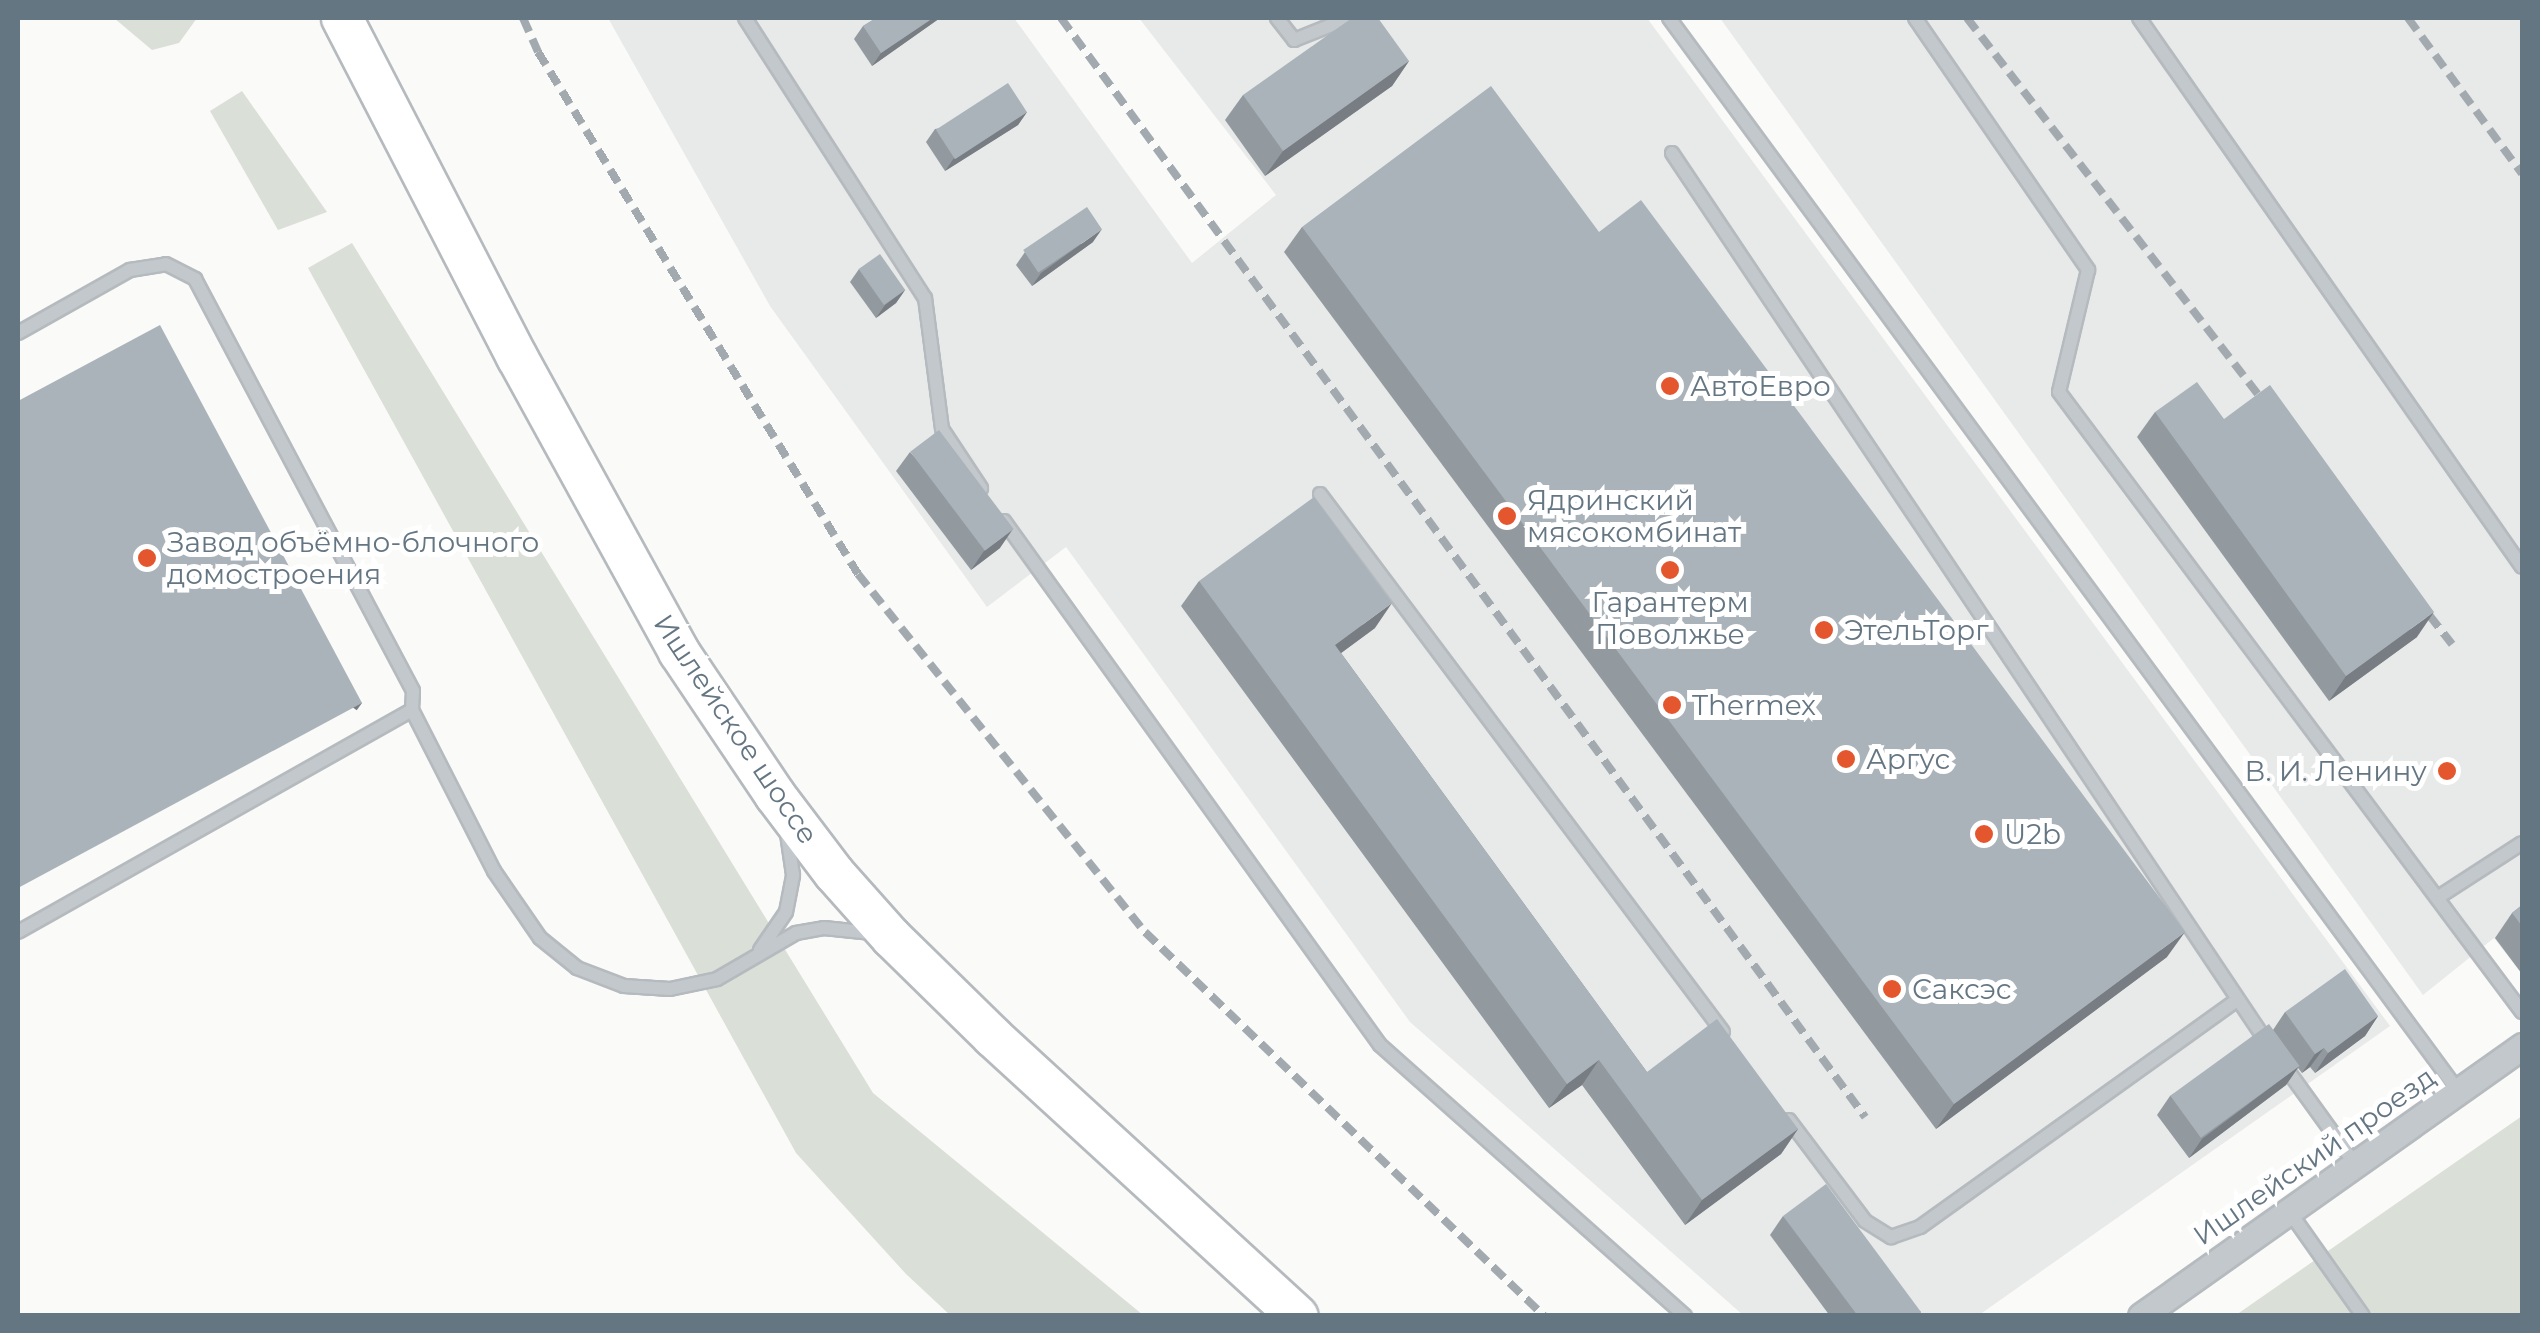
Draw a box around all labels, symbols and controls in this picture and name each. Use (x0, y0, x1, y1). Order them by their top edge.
place label: АвтоЕвро (1690, 369, 1831, 403)
marker: АвтоЕвро (1659, 375, 1681, 397)
place label: Ядринский мясокомбинат (1527, 483, 1741, 549)
marker: Ядринский мясокомбинат (1496, 505, 1518, 527)
place label: Завод объёмно-блочного домостроения (167, 525, 539, 591)
marker: Завод объёмно-блочного домостроения (136, 547, 158, 569)
marker: Гарантерм Поволжье (1659, 559, 1681, 581)
place label: Гарантерм Поволжье (1591, 585, 1749, 651)
street label: Ишлейское шоссе (647, 608, 825, 850)
place label: ЭтельТорг (1844, 613, 1989, 647)
marker: ЭтельТорг (1813, 619, 1835, 641)
place label: Thermex (1692, 688, 1816, 722)
marker: Thermex (1661, 694, 1683, 716)
place label: Аргус (1866, 742, 1950, 776)
marker: Аргус (1835, 748, 1857, 770)
place label: В. И. Ленину (2244, 754, 2427, 788)
marker: В. И. Ленину (2436, 760, 2458, 782)
place label: U2b (2004, 817, 2061, 851)
marker: U2b (1973, 823, 1995, 845)
place label: Саксэс (1912, 972, 2011, 1006)
marker: Саксэс (1881, 978, 1903, 1000)
street label: Ишлейский проезд (2187, 1060, 2441, 1252)

